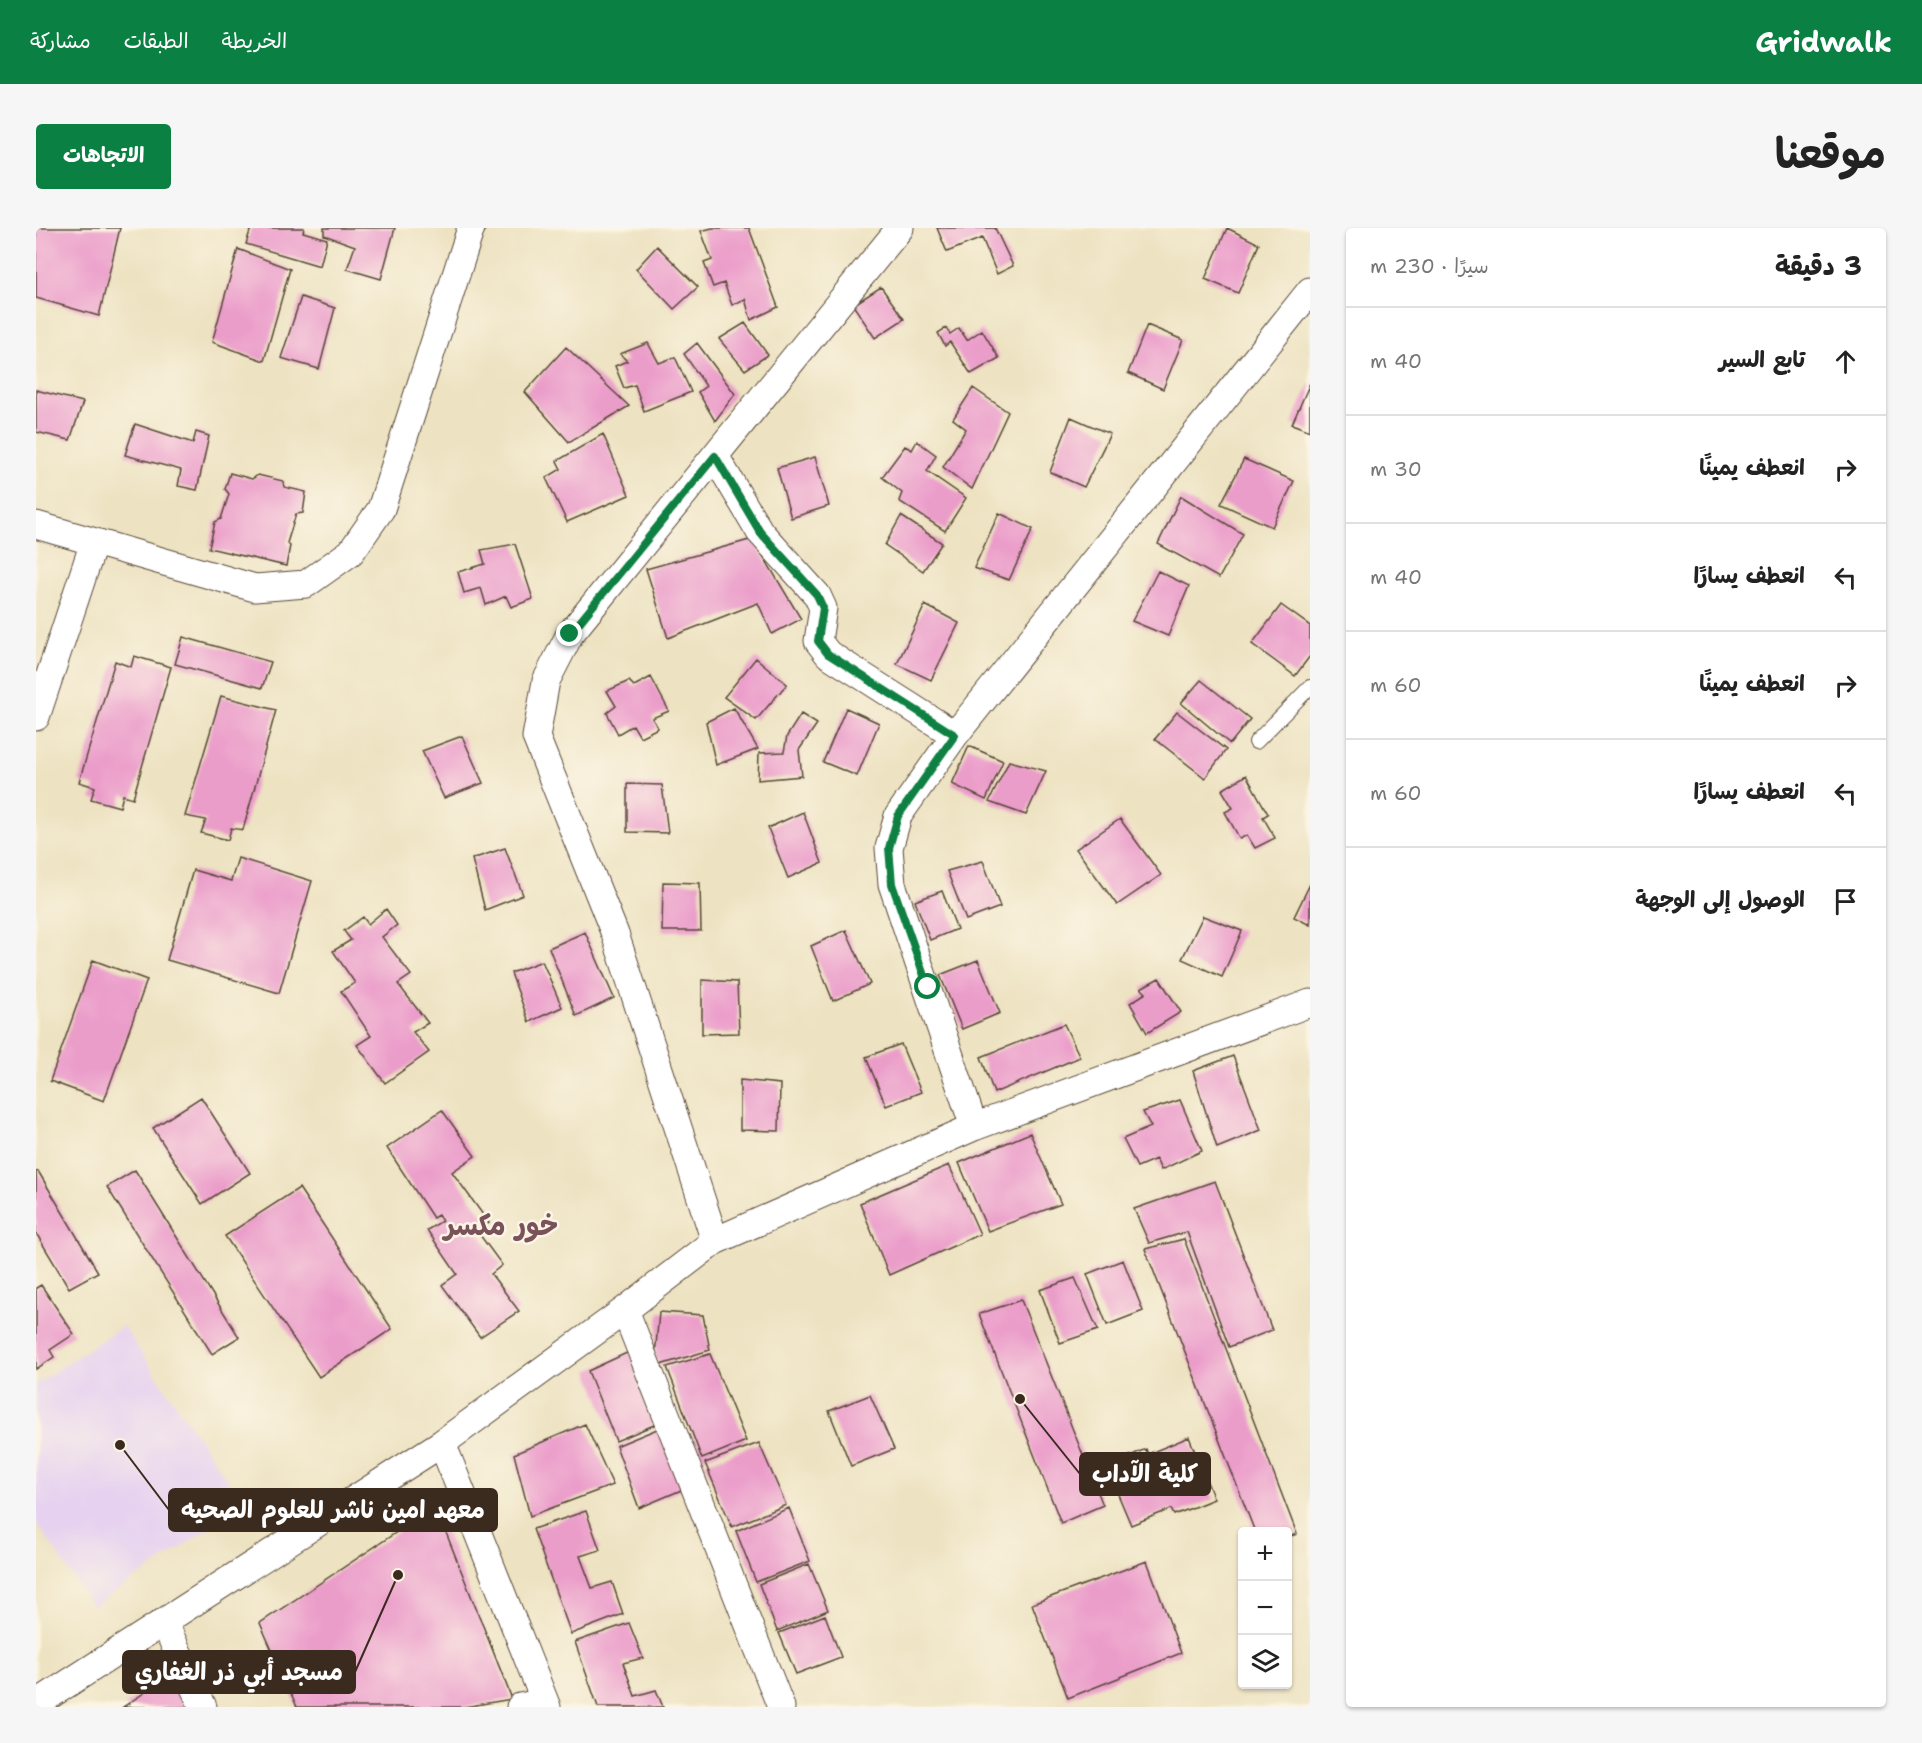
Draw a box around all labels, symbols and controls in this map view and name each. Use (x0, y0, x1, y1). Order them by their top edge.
text: Gridwalk (1755, 23, 1892, 61)
text: مشاركة (30, 27, 91, 55)
text: الطبقات (124, 27, 189, 55)
text: الخريطة (222, 27, 287, 55)
button: الاتجاهات (36, 124, 171, 189)
text: موقعنا (1775, 125, 1886, 181)
text: 3 دقيقة (1775, 248, 1862, 283)
text: سيرًا · 230 m (1370, 253, 1489, 279)
text: تابع السير (1719, 345, 1805, 374)
icon: ahead (1829, 345, 1862, 378)
text: 40 m (1370, 348, 1422, 374)
text: انعطف يمينًا (1699, 453, 1805, 482)
icon: right (1829, 453, 1862, 486)
text: 30 m (1370, 456, 1422, 482)
text: انعطف يسارًا (1693, 561, 1805, 590)
icon: left (1829, 561, 1862, 594)
text: 40 m (1370, 564, 1422, 590)
route end (556, 620, 582, 646)
text: انعطف يمينًا (1699, 669, 1805, 698)
icon: right (1829, 669, 1862, 702)
text: 60 m (1370, 672, 1422, 698)
text: انعطف يسارًا (1693, 777, 1805, 806)
icon: left (1829, 777, 1862, 810)
text: 60 m (1370, 780, 1422, 806)
text: الوصول إلى الوجهة (1635, 885, 1805, 914)
icon: arrive (1829, 885, 1862, 918)
route start (914, 973, 940, 999)
district label: خور مكسر (441, 1206, 558, 1244)
callout: كلية الآداب (1080, 1453, 1210, 1495)
text: كلية الآداب (1092, 1458, 1198, 1490)
callout: معهد امين ناشر للعلوم الصحيه (169, 1489, 497, 1531)
text: معهد امين ناشر للعلوم الصحيه (181, 1494, 485, 1528)
map controls (1238, 1527, 1292, 1689)
button: + (1238, 1527, 1292, 1581)
button: − (1238, 1581, 1292, 1635)
button: layers (1238, 1635, 1292, 1689)
callout: مسجد أبي ذر الغفاري (123, 1651, 355, 1693)
text: مسجد أبي ذر الغفاري (135, 1656, 343, 1693)

